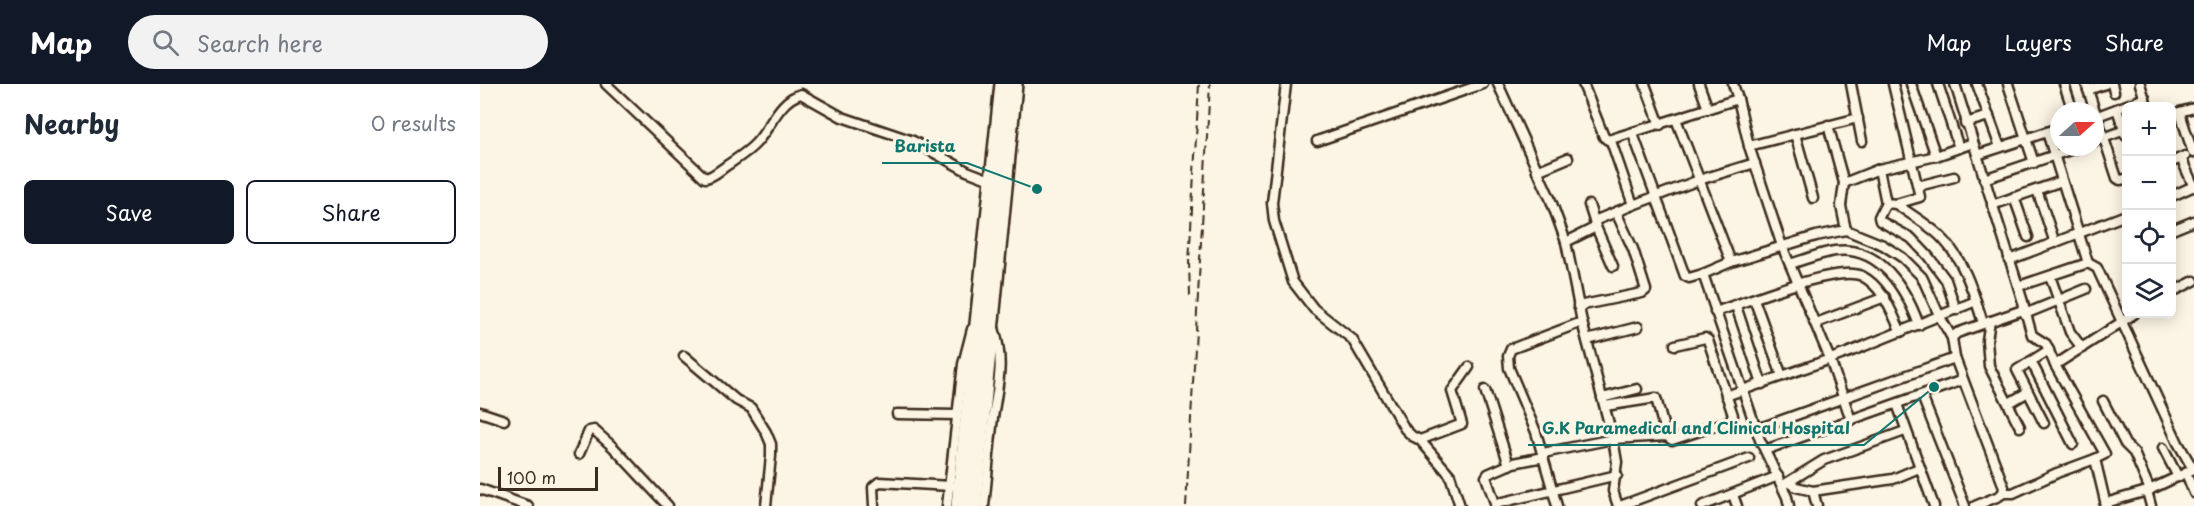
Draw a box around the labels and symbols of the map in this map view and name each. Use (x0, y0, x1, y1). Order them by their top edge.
north arrow (2050, 102, 2104, 156)
callout: Barista (882, 129, 967, 163)
text: Barista (894, 133, 956, 157)
callout: G.K Paramedical and Clinical Hospital (1528, 411, 1864, 445)
text: G.K Paramedical and Clinical Hospital (1542, 415, 1850, 439)
scale bar (498, 464, 598, 492)

